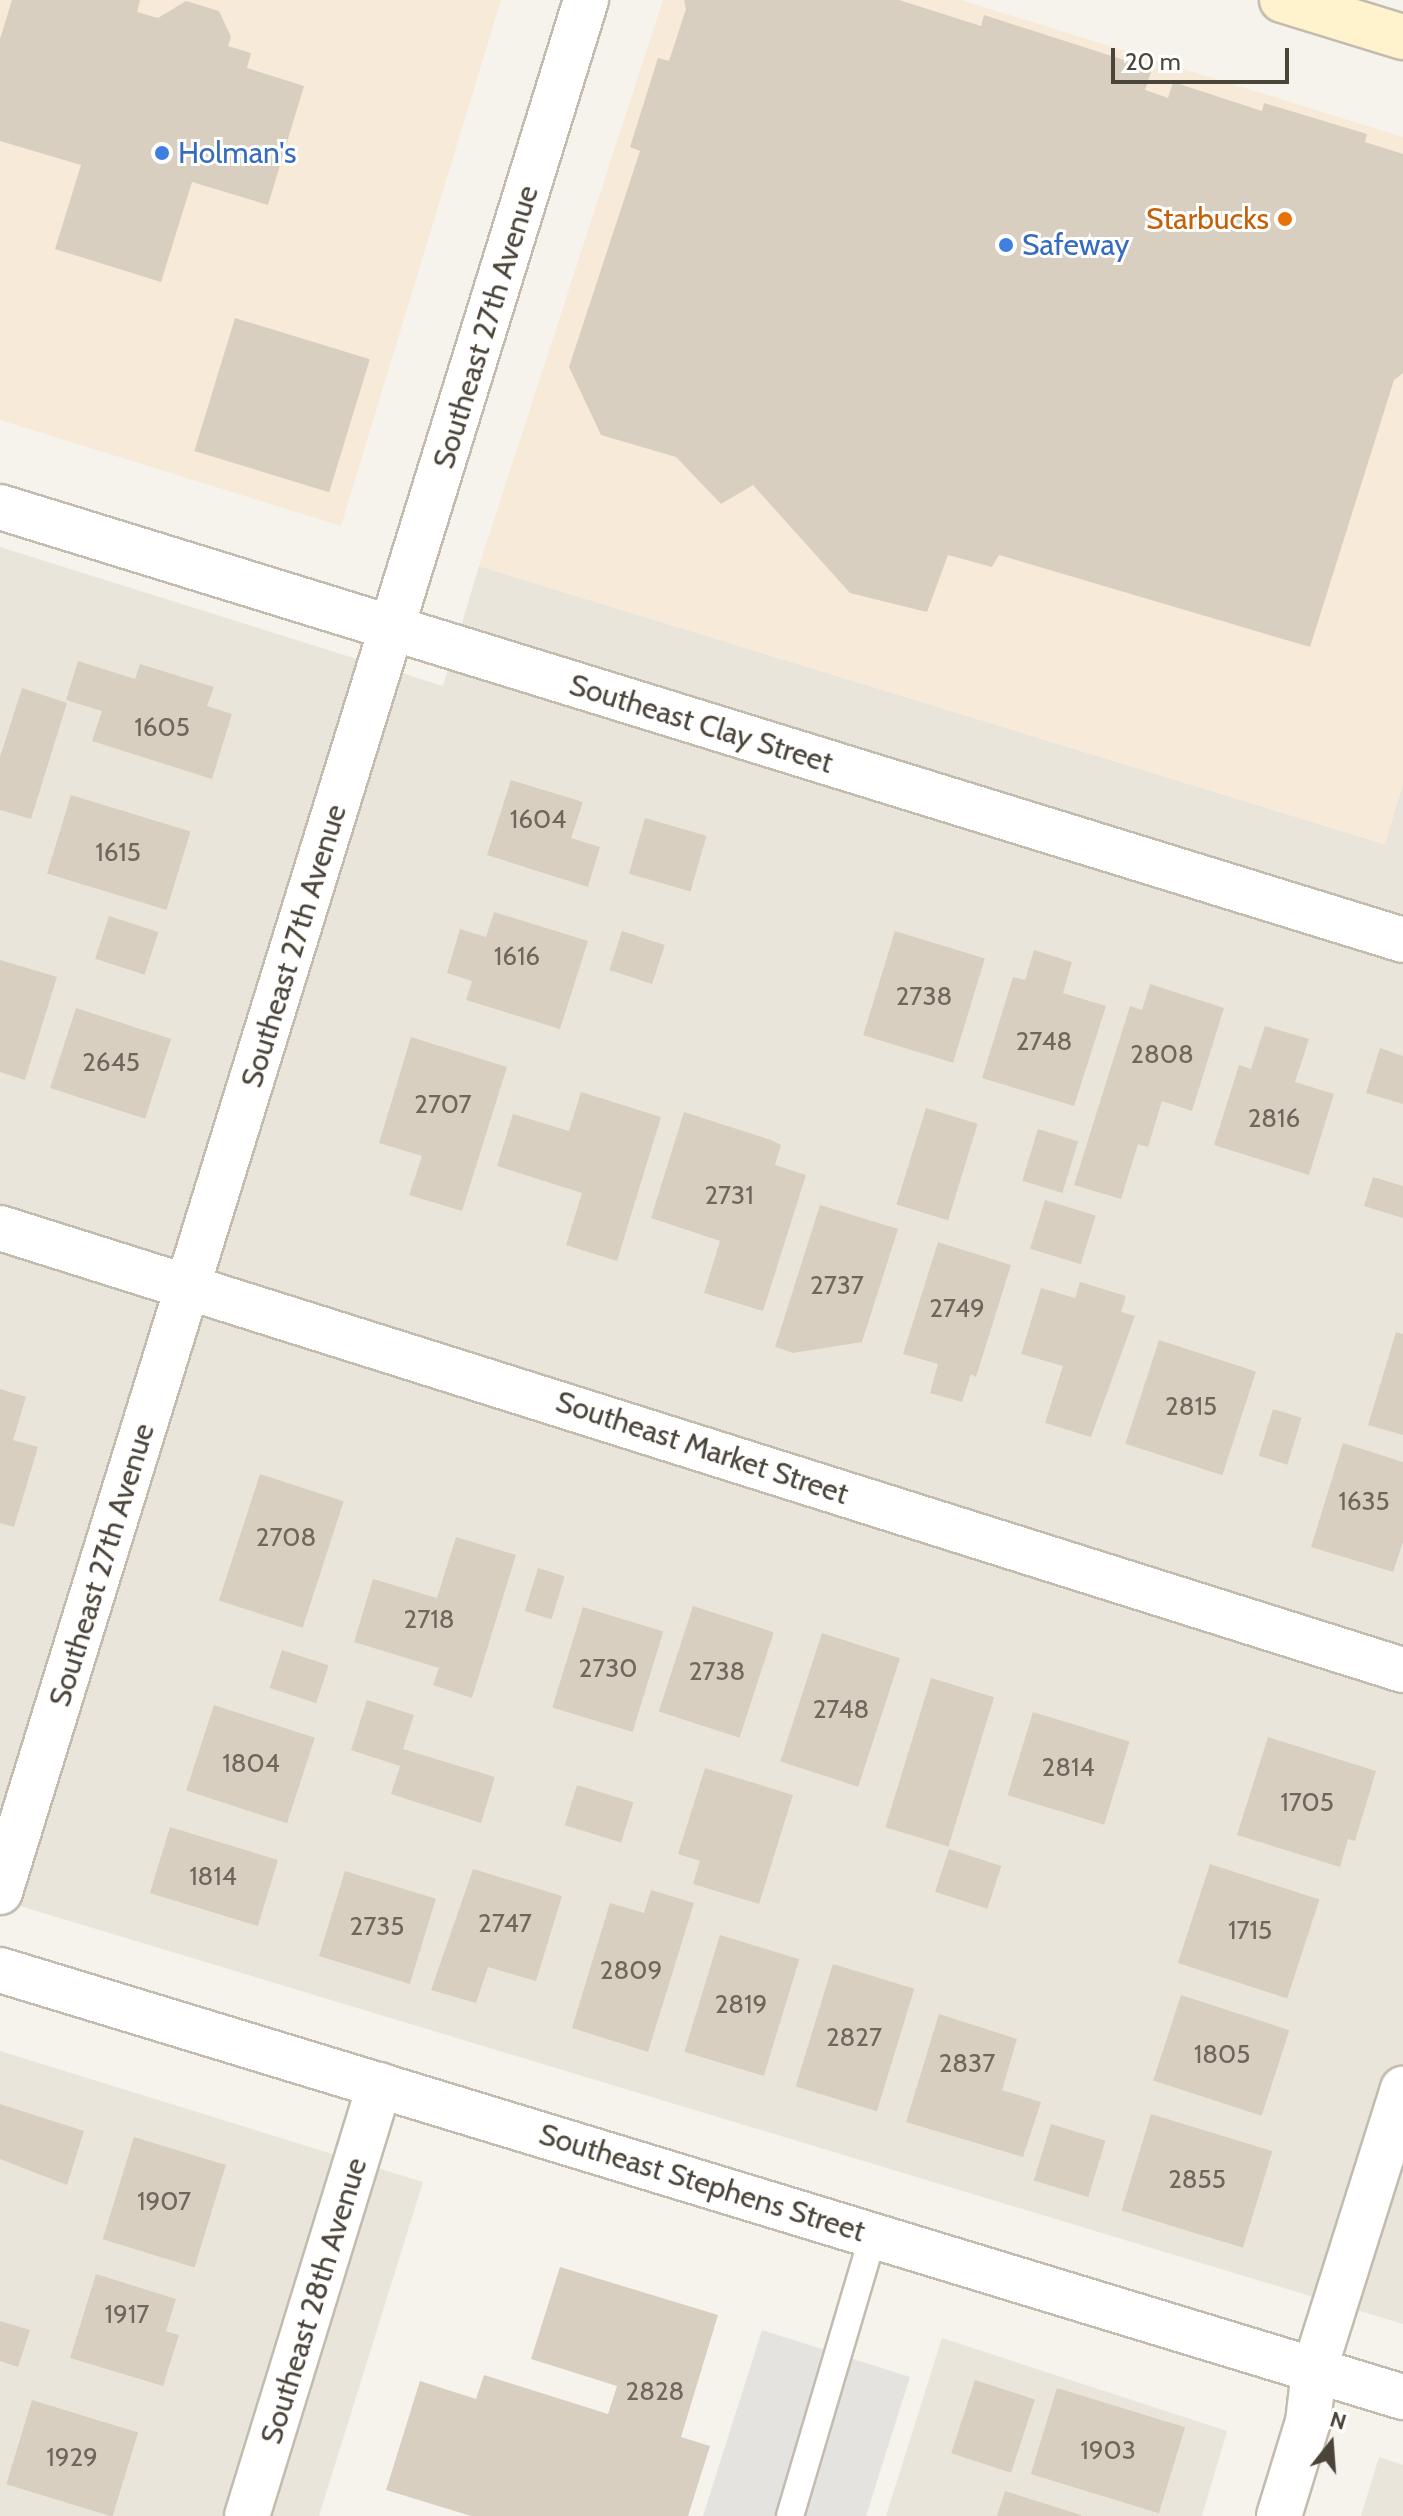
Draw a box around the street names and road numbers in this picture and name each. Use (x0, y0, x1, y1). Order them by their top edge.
street label: Southeast 27th Avenue (426, 181, 546, 473)
street label: Southeast Clay Street (565, 667, 837, 781)
street label: Southeast 27th Avenue (234, 800, 354, 1092)
street label: Southeast Market Street (551, 1384, 853, 1512)
street label: Southeast 27th Avenue (42, 1419, 162, 1711)
street label: Southeast Stephens Street (535, 2116, 869, 2250)
street label: Southeast 28th Avenue (253, 2154, 375, 2448)

